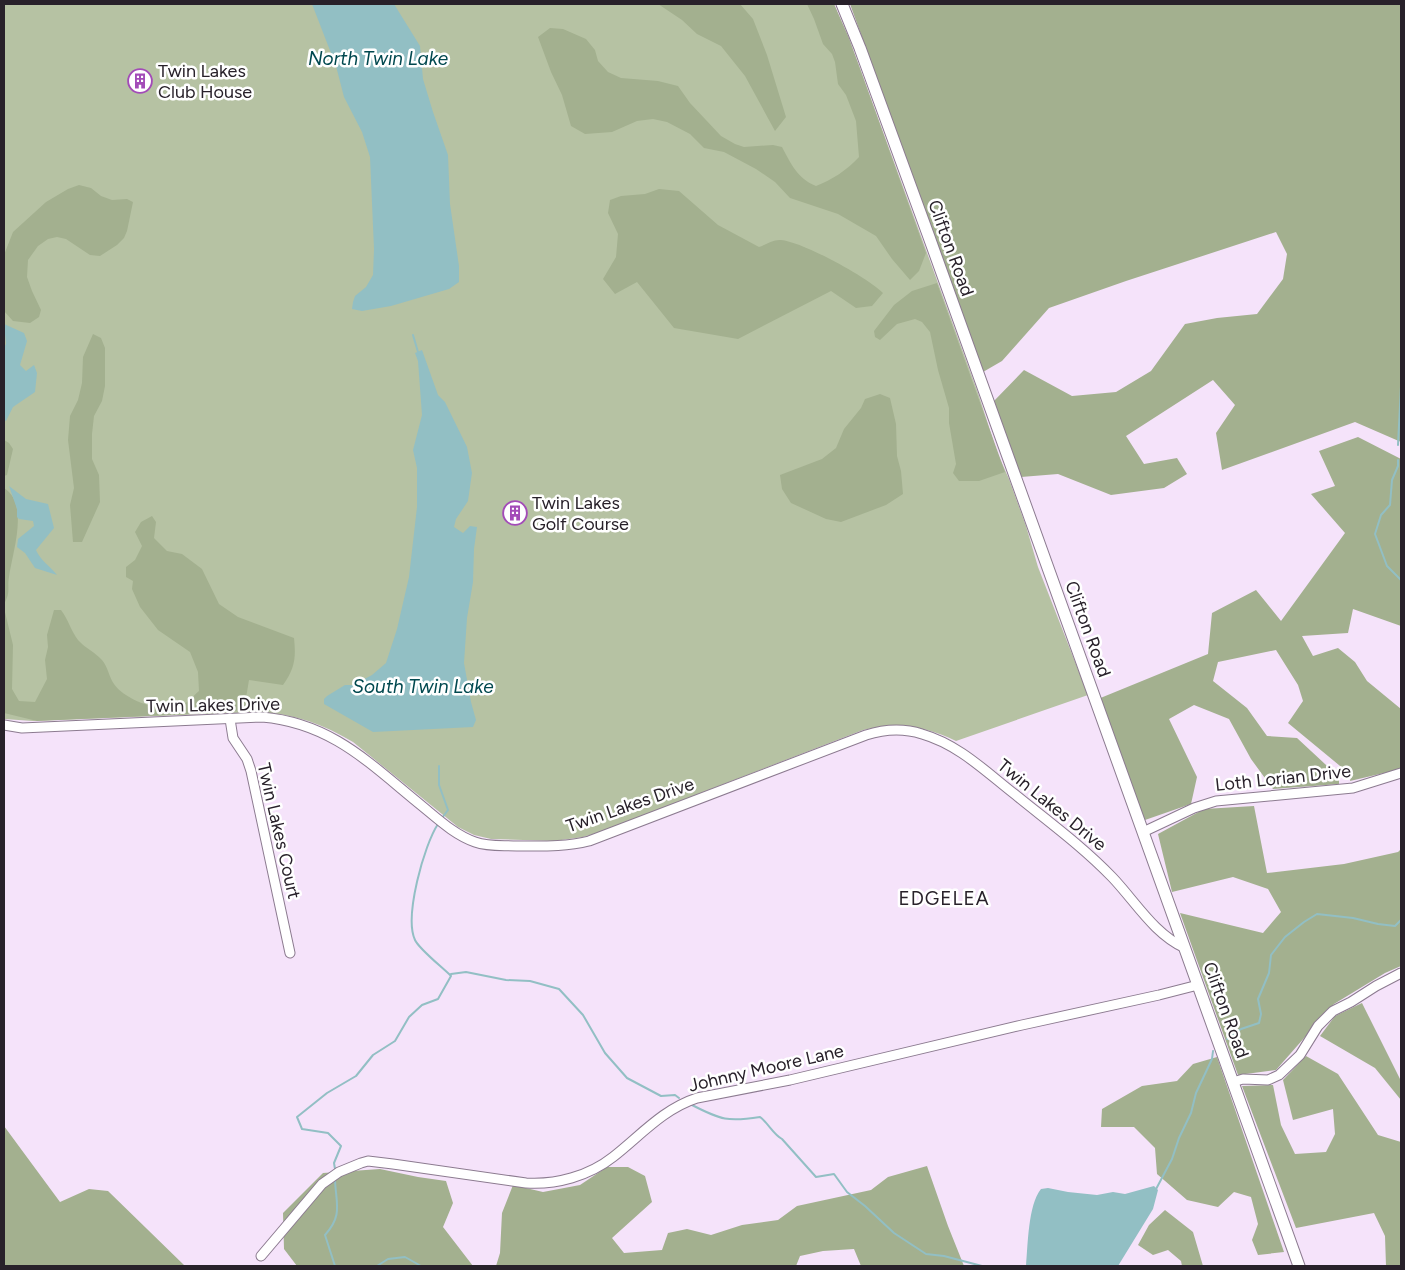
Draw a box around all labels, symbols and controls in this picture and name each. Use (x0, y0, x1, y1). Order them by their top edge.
water label: North Twin Lake (308, 47, 449, 70)
place label: Twin Lakes Club House (158, 60, 252, 103)
building icon: Twin Lakes Club House (127, 68, 153, 94)
street label: Clifton Road (923, 197, 979, 299)
place label: Twin Lakes Golf Course (532, 492, 629, 535)
building icon: Twin Lakes Golf Course (502, 500, 528, 526)
street label: Clifton Road (1060, 578, 1116, 680)
water label: South Twin Lake (352, 675, 494, 698)
street label: Twin Lakes Drive (146, 693, 280, 717)
street label: Twin Lakes Drive (993, 754, 1111, 856)
street label: Loth Lorian Drive (1214, 760, 1352, 796)
street label: Twin Lakes Court (253, 761, 305, 901)
street label: Twin Lakes Drive (563, 773, 697, 837)
district label: EDGELEA (899, 887, 990, 910)
street label: Clifton Road (1198, 959, 1254, 1061)
street label: Johnny Moore Lane (686, 1039, 846, 1097)

